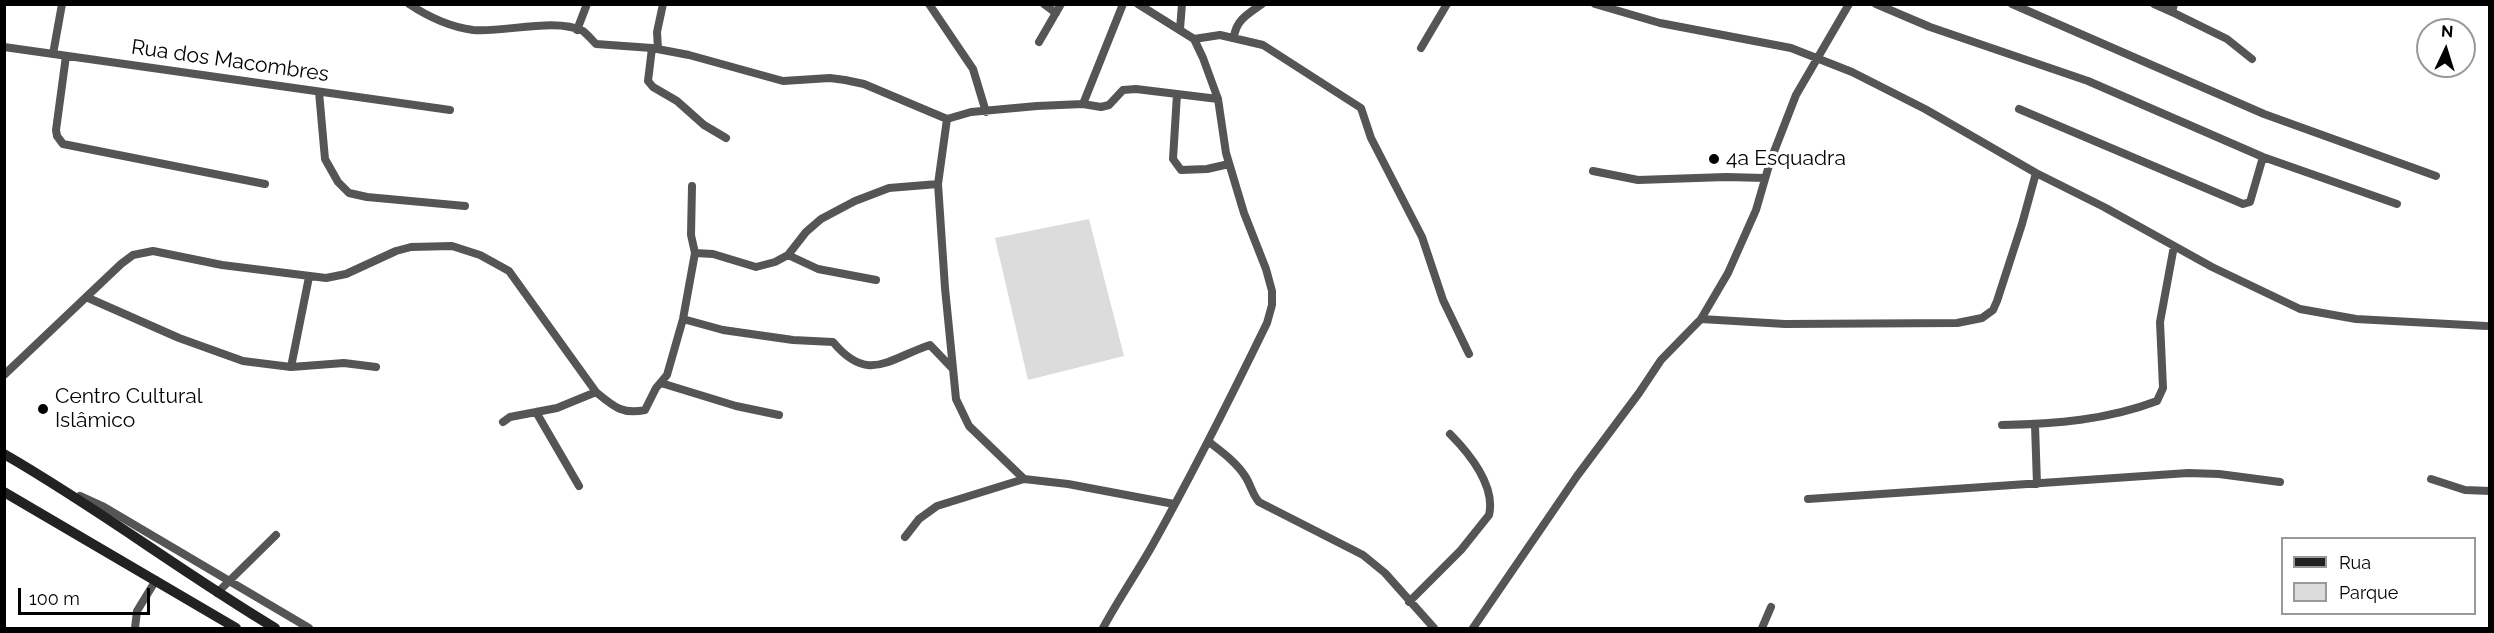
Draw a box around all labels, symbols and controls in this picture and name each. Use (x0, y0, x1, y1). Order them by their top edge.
north arrow (2416, 18, 2476, 78)
text: N (2440, 22, 2454, 41)
street label: Rua dos Macombres (130, 35, 330, 87)
place label: 4a Esquadra (1726, 146, 1846, 172)
marker: 4a Esquadra (1707, 152, 1721, 166)
place label: Centro Cultural Islâmico (55, 384, 202, 434)
marker: Centro Cultural Islâmico (36, 402, 50, 416)
legend (2281, 537, 2476, 615)
text: Rua (2339, 552, 2371, 573)
scale bar (21, 576, 153, 614)
text: Parque (2339, 582, 2398, 603)
text: 100 m (29, 588, 80, 609)

